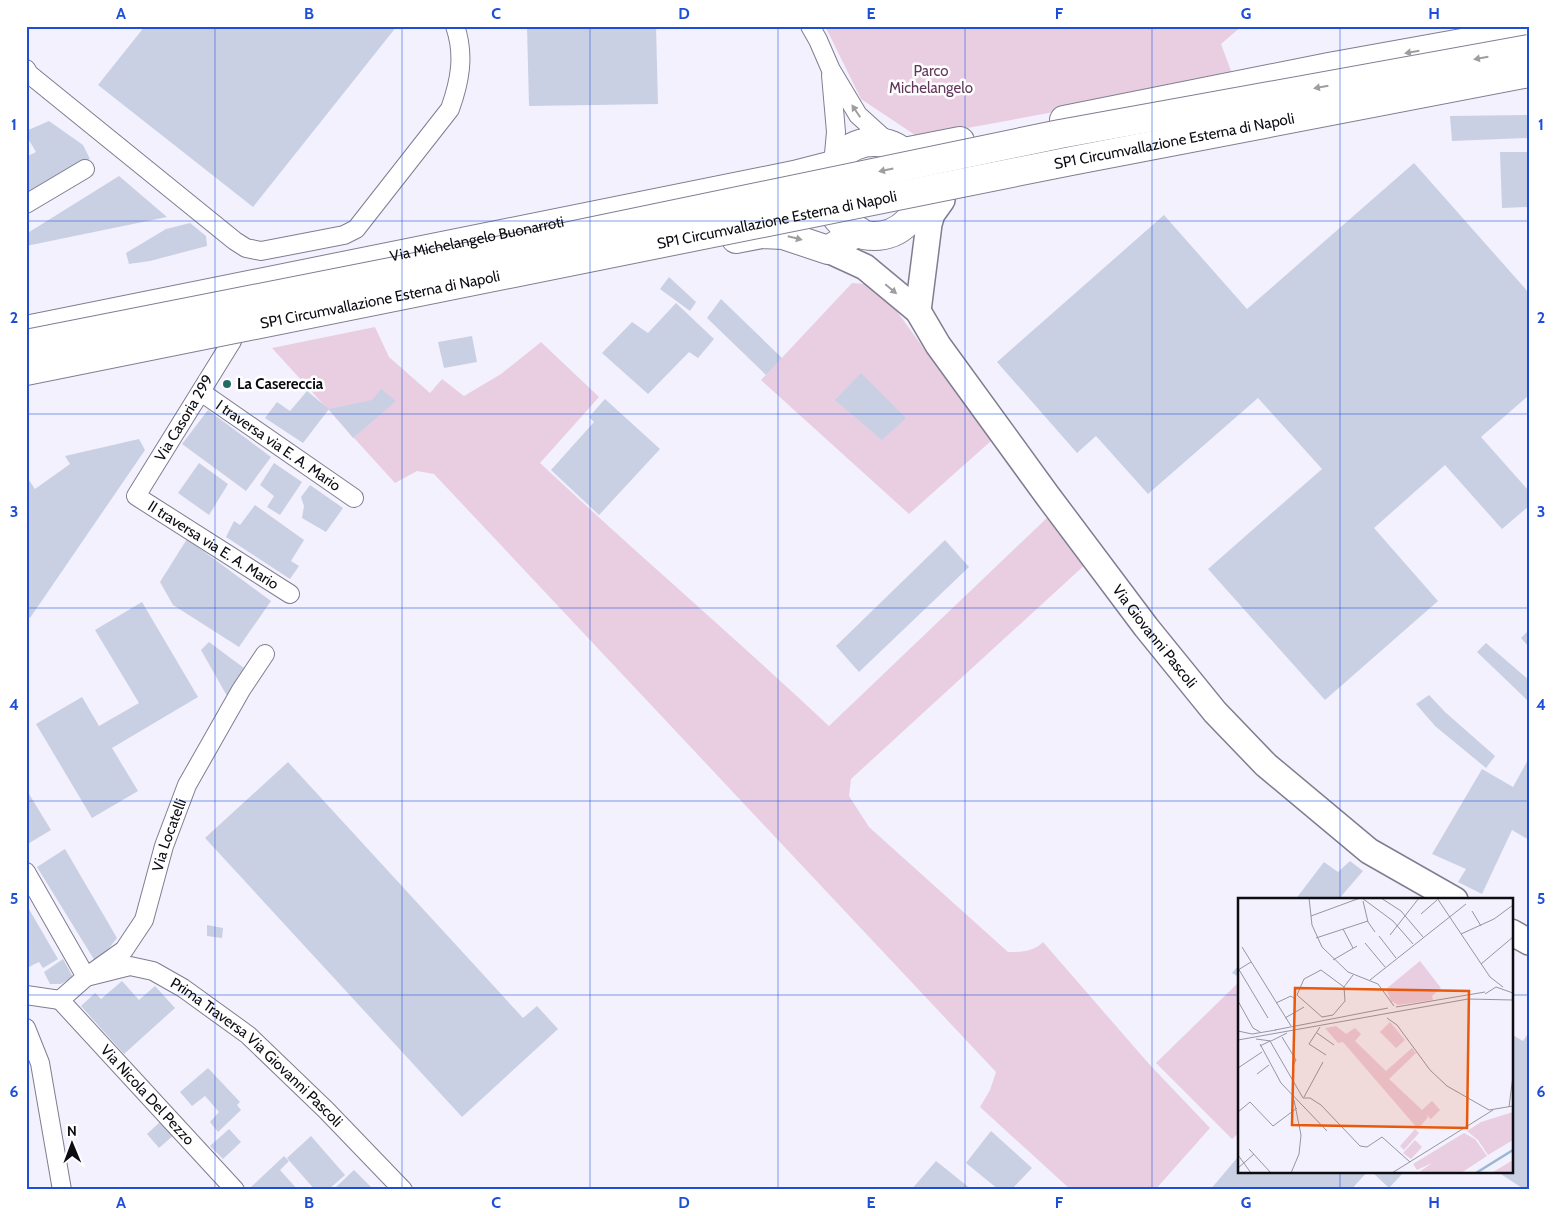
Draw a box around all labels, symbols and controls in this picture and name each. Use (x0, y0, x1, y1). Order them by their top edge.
text: A (116, 4, 126, 23)
text: B (304, 4, 314, 23)
text: C (491, 4, 501, 23)
text: D (678, 4, 690, 23)
text: E (866, 4, 876, 23)
text: F (1055, 4, 1064, 23)
text: G (1241, 4, 1251, 23)
text: H (1428, 4, 1440, 23)
one-way arrow (1403, 48, 1419, 56)
one-way arrow (1473, 54, 1488, 62)
park label: Parco Michelangelo (889, 62, 973, 97)
one-way arrow (1313, 83, 1328, 91)
one-way arrow (851, 104, 861, 118)
street label: SP1 Circumvallazione Esterna di Napoli (1053, 109, 1296, 173)
text: 1 (11, 115, 17, 134)
text: 1 (1538, 115, 1544, 134)
one-way arrow (878, 167, 894, 175)
street label: SP1 Circumvallazione Esterna di Napoli (655, 187, 898, 253)
street label: Via Michelangelo Buonarroti (388, 213, 566, 265)
one-way arrow (787, 235, 802, 243)
street label: SP1 Circumvallazione Esterna di Napoli (258, 267, 501, 333)
one-way arrow (885, 283, 897, 294)
text: 2 (10, 308, 18, 327)
text: 2 (1537, 308, 1545, 327)
street label: Via Casoria 299 (151, 371, 217, 465)
place label: La Casereccia (237, 375, 324, 393)
marker: La Casereccia (221, 378, 233, 390)
street label: I traversa via E. A. Mario (213, 396, 344, 495)
street label: II traversa via E. A. Mario (145, 497, 282, 593)
text: 3 (10, 502, 18, 521)
text: 3 (1537, 502, 1545, 521)
street label: Via Giovanni Pascoli (1108, 581, 1201, 691)
text: 4 (9, 695, 19, 714)
text: 4 (1536, 695, 1546, 714)
street label: Via Locatelli (149, 796, 190, 874)
text: 5 (10, 889, 18, 908)
text: 5 (1537, 889, 1545, 908)
inset map (1238, 898, 1512, 1174)
street label: Prima Traversa Via Giovanni Pascoli (167, 974, 346, 1131)
street label: Via Nicola Del Pezzo (97, 1041, 198, 1149)
text: 6 (10, 1082, 19, 1101)
text: 6 (1537, 1082, 1546, 1101)
north arrow (48, 1118, 98, 1168)
text: N (67, 1122, 77, 1140)
text: A (116, 1193, 126, 1212)
text: B (304, 1193, 314, 1212)
text: C (491, 1193, 501, 1212)
text: D (678, 1193, 690, 1212)
text: E (866, 1193, 876, 1212)
text: F (1055, 1193, 1064, 1212)
text: G (1241, 1193, 1251, 1212)
text: H (1428, 1193, 1440, 1212)

